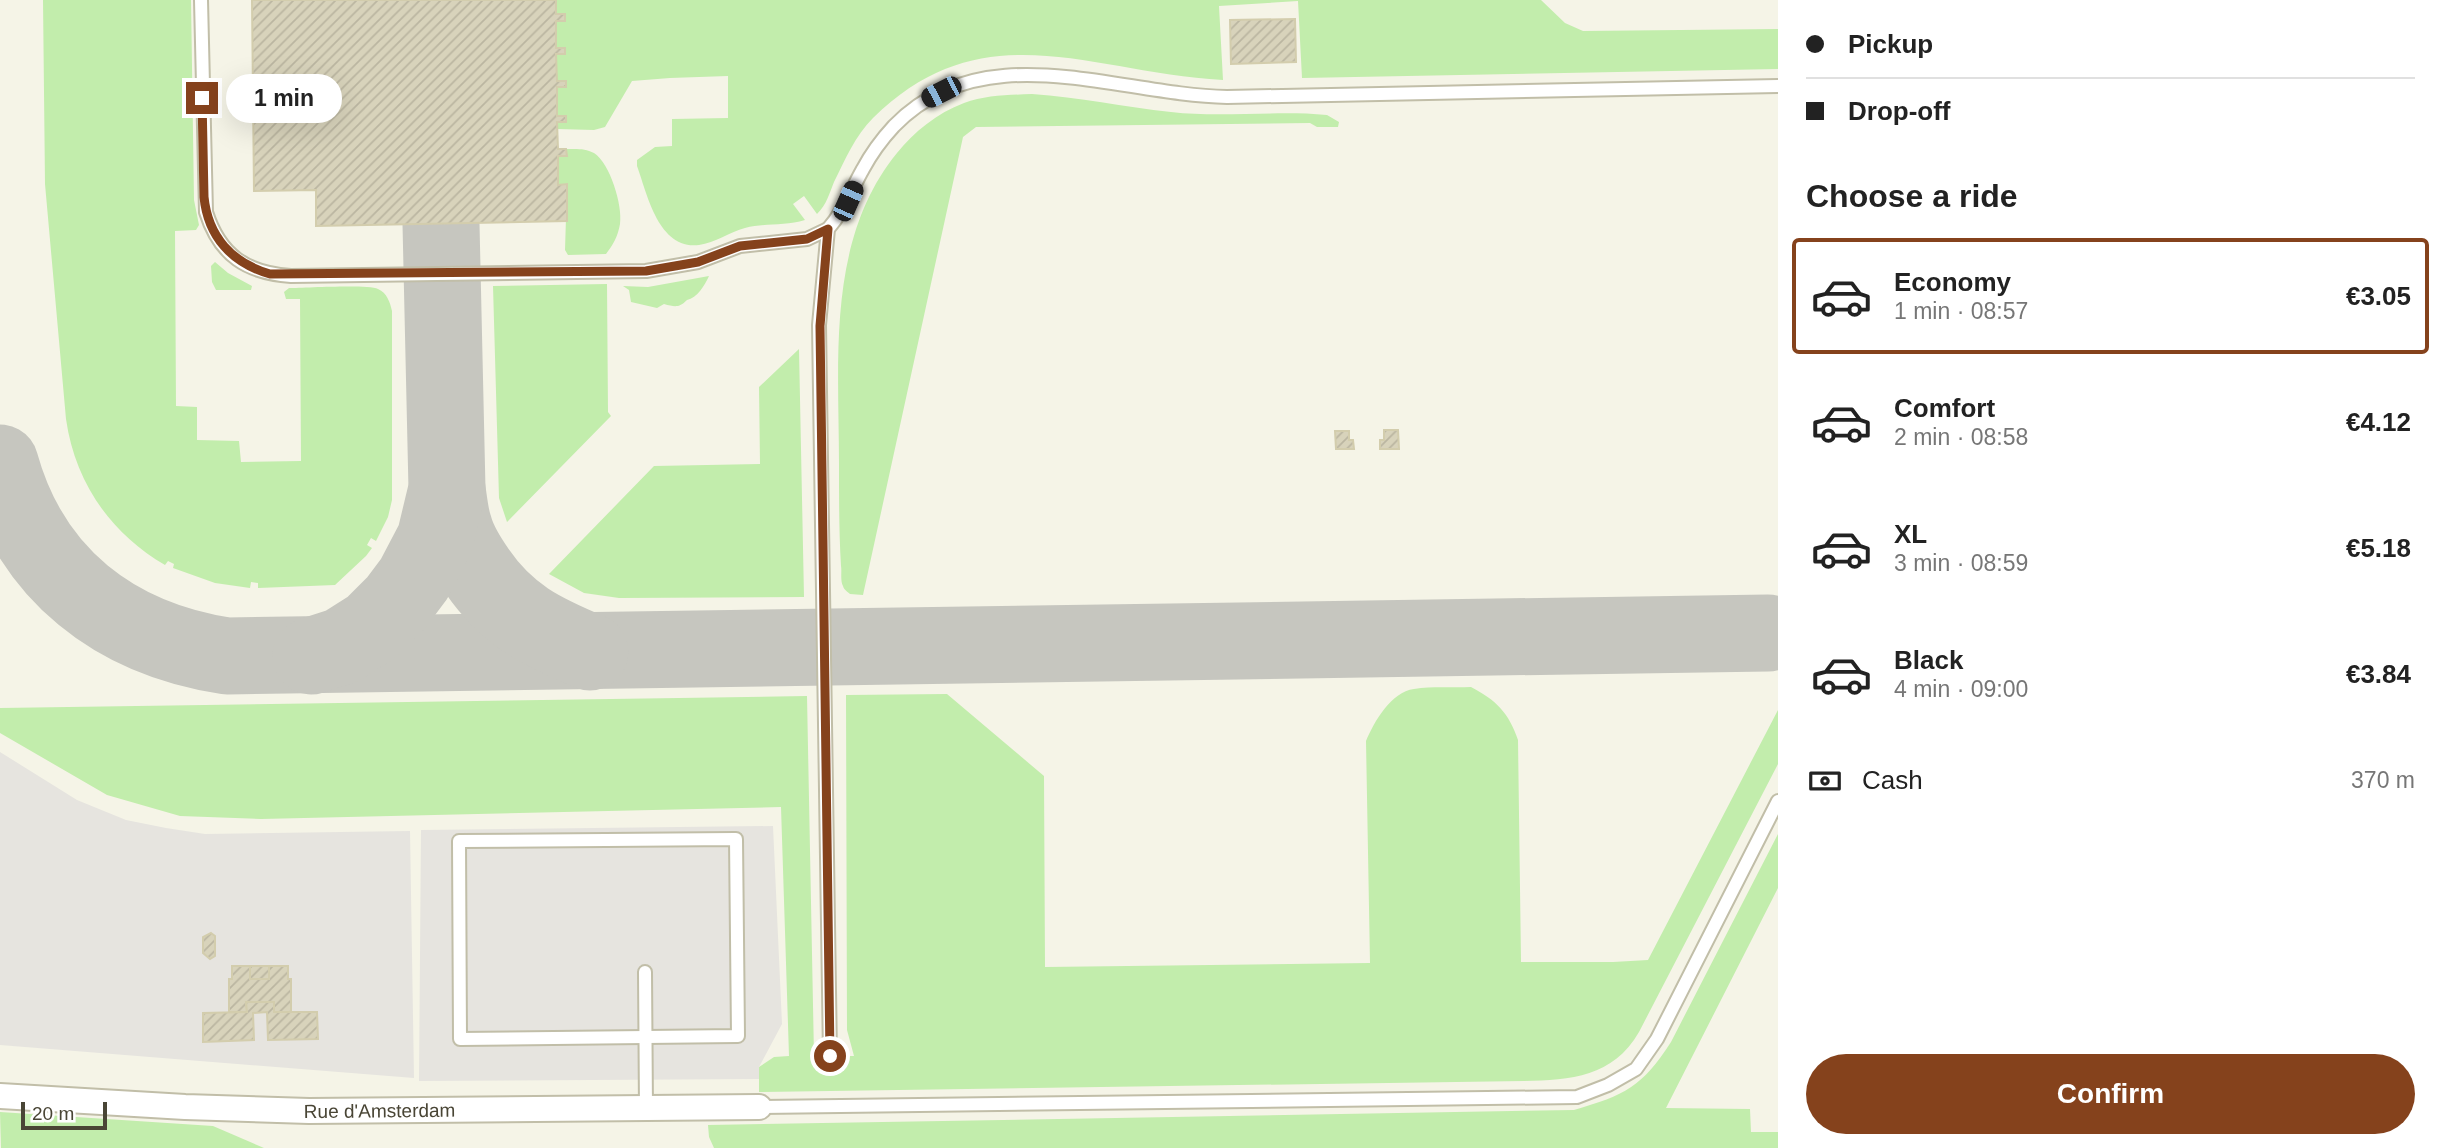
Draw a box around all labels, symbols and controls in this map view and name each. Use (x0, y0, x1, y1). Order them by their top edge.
text: Pickup (1848, 29, 1933, 59)
car (918, 73, 965, 111)
callout: 1 min (227, 74, 342, 122)
route end (186, 82, 218, 114)
text: 1 min (254, 85, 314, 111)
text: Drop-off (1848, 96, 1951, 126)
car (830, 178, 867, 224)
text: Choose a ride (1806, 178, 2018, 214)
icon: car (1810, 265, 1873, 328)
text: Economy (1894, 267, 2011, 297)
text: €3.05 (2346, 281, 2411, 311)
text: 1 min · 08:57 (1894, 298, 2028, 324)
icon: car (1810, 391, 1873, 454)
text: Comfort (1894, 393, 1995, 423)
text: €4.12 (2346, 407, 2411, 437)
text: 2 min · 08:58 (1894, 424, 2028, 450)
icon: car (1810, 517, 1873, 580)
text: XL (1894, 519, 1927, 549)
text: €5.18 (2346, 533, 2411, 563)
text: 3 min · 08:59 (1894, 550, 2028, 576)
icon: car (1810, 643, 1873, 706)
text: Black (1894, 645, 1963, 675)
text: €3.84 (2346, 659, 2411, 689)
text: 4 min · 09:00 (1894, 676, 2028, 702)
icon: cash (1806, 762, 1844, 800)
text: Cash (1862, 765, 1923, 795)
text: 370 m (2351, 767, 2415, 793)
route start (814, 1040, 846, 1072)
button: Confirm (1806, 1054, 2415, 1134)
scale bar (21, 1099, 107, 1131)
street label: Rue d'Amsterdam (304, 1100, 455, 1122)
text: 20 m (32, 1103, 74, 1124)

